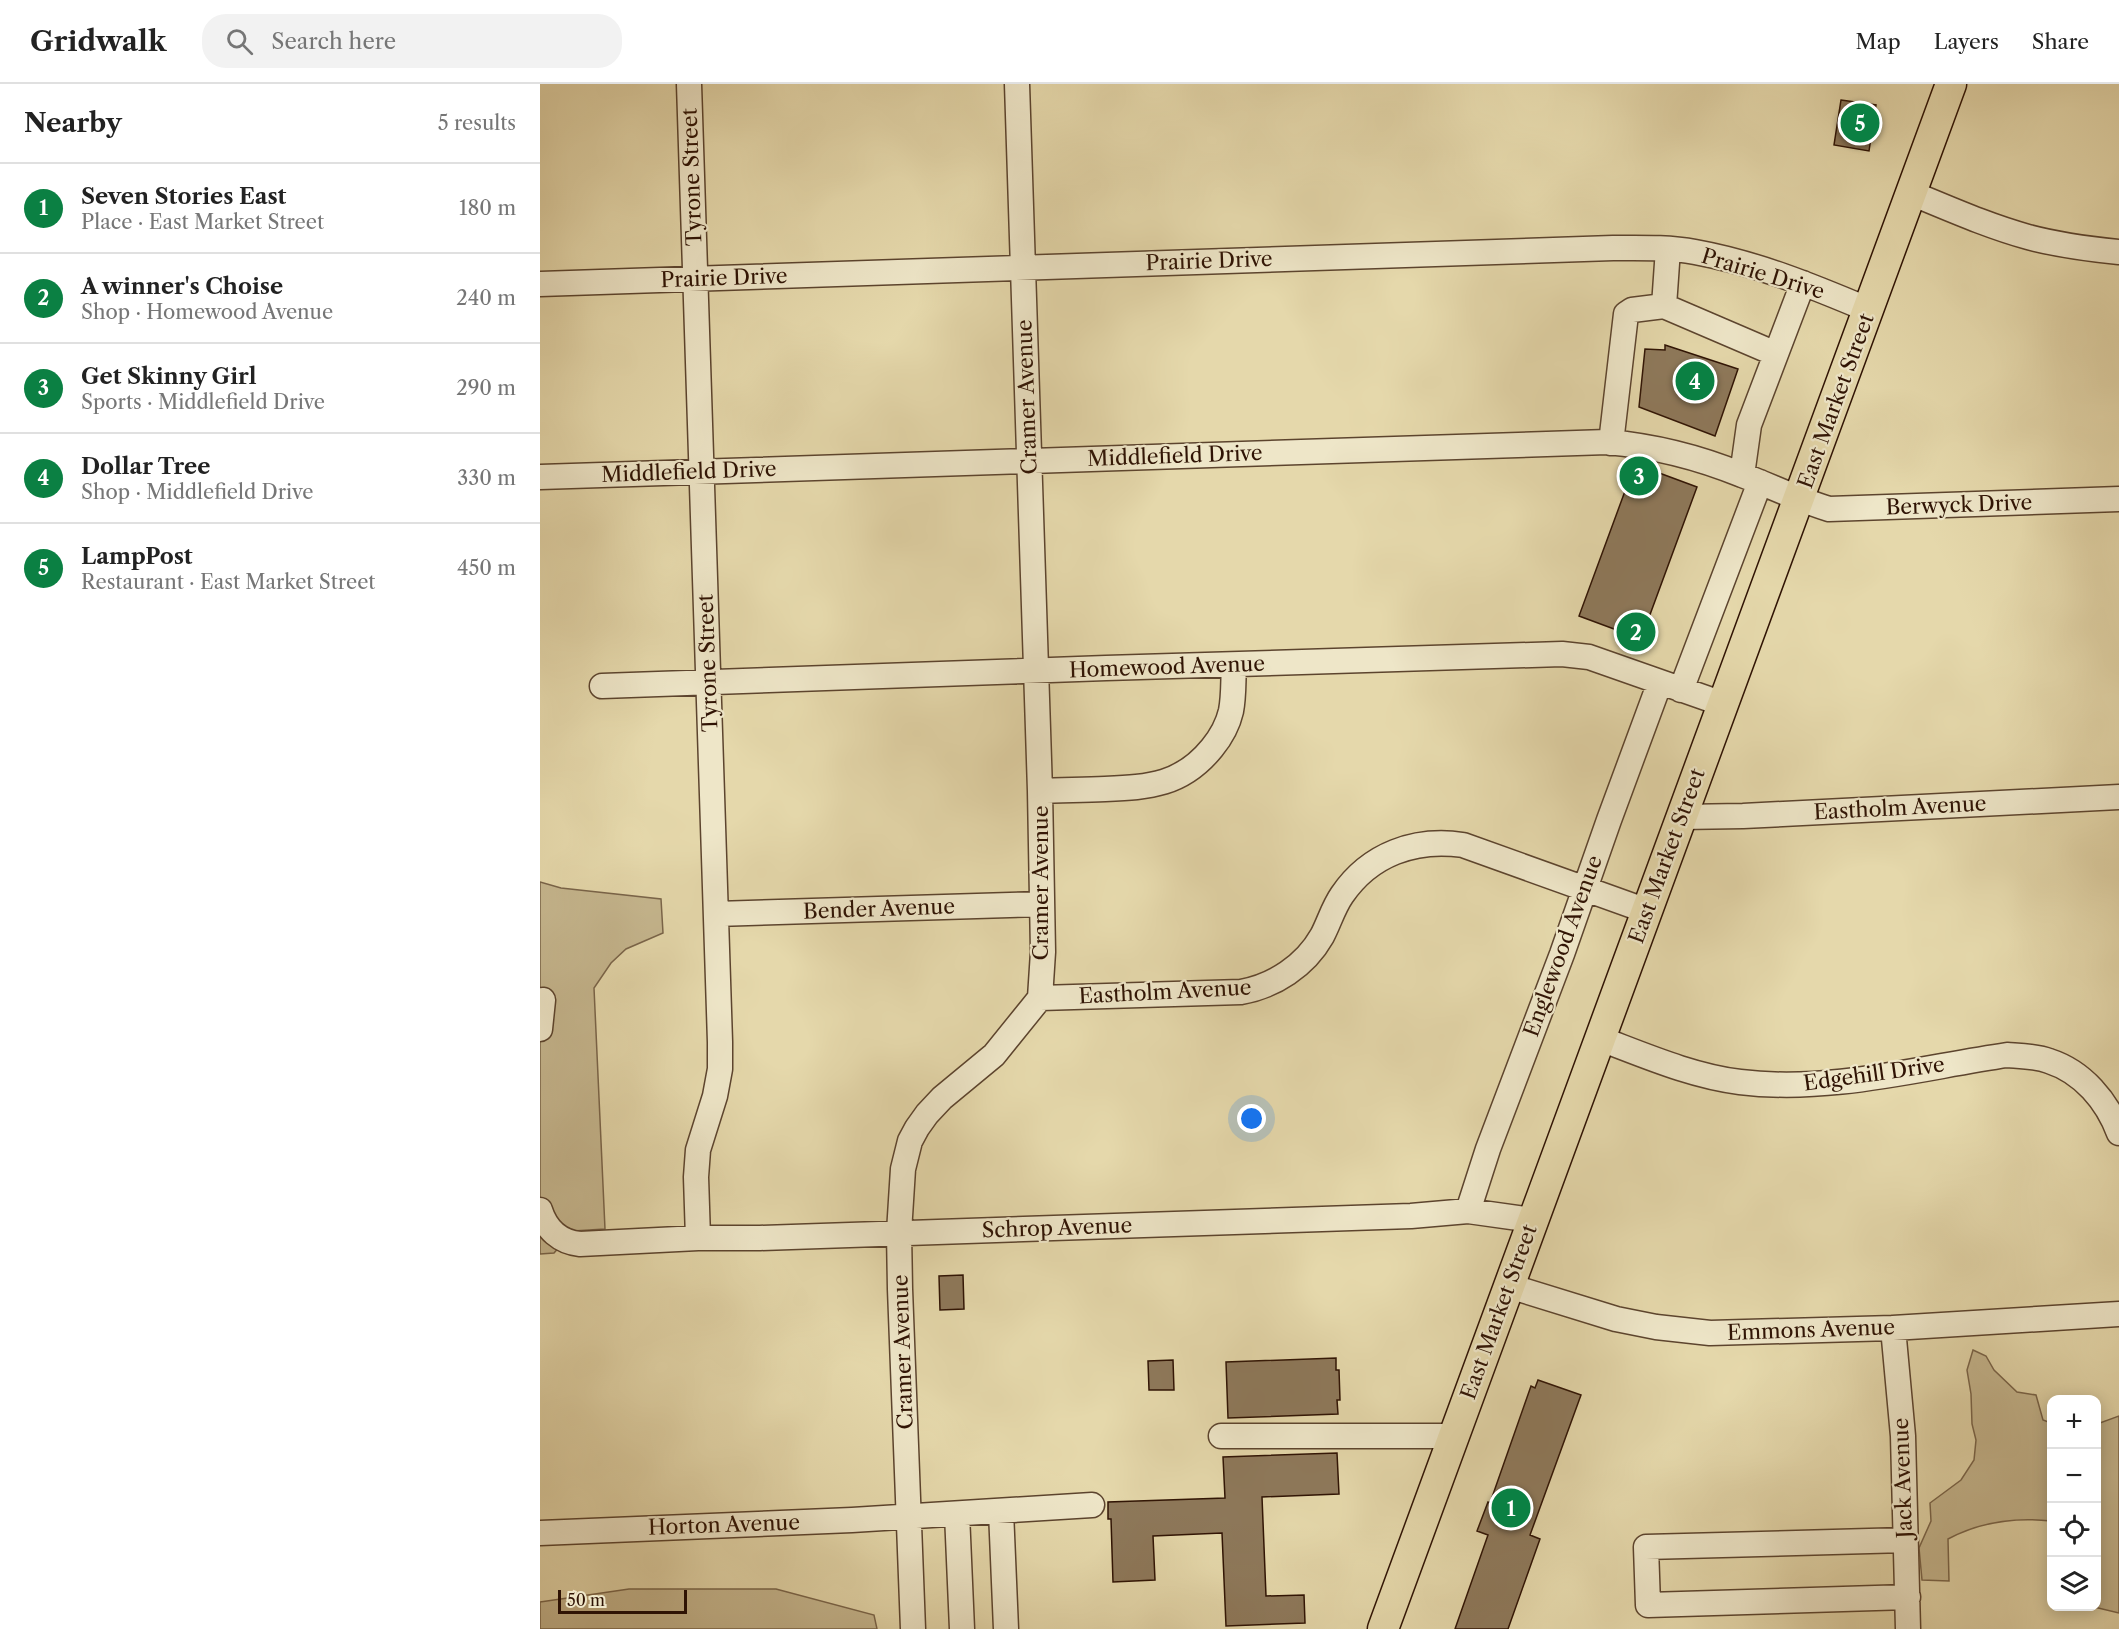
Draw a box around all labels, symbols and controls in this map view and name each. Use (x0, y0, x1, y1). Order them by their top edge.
search box (202, 14, 622, 68)
text: Gridwalk (30, 24, 166, 58)
icon: search (223, 25, 256, 58)
text: Search here (271, 28, 396, 55)
text: Map (1856, 29, 1901, 54)
text: Layers (1934, 29, 1999, 54)
text: Share (2032, 29, 2089, 54)
pin: 5 (1840, 100, 1880, 146)
text: Nearby (24, 107, 122, 139)
street label: Tyrone Street (677, 107, 706, 246)
text: 5 results (438, 111, 516, 135)
text: Seven Stories East (81, 183, 286, 210)
text: 1 (39, 196, 48, 220)
text: 180 m (459, 196, 516, 220)
text: Place · East Market Street (81, 210, 324, 234)
street label: Prairie Drive (1699, 243, 1828, 304)
street label: Prairie Drive (1145, 246, 1273, 275)
street label: Prairie Drive (660, 263, 788, 292)
text: A winner's Choise (81, 273, 283, 300)
text: 2 (38, 286, 49, 310)
text: 240 m (456, 286, 516, 310)
text: Shop · Homewood Avenue (81, 300, 333, 324)
street label: East Market Street (1792, 309, 1879, 492)
street label: Cramer Avenue (1011, 319, 1042, 475)
pin: 4 (1676, 358, 1714, 404)
text: Get Skinny Girl (81, 363, 257, 390)
text: 3 (38, 376, 49, 400)
text: 290 m (456, 376, 516, 400)
text: Sports · Middlefield Drive (81, 390, 325, 414)
street label: Middlefield Drive (1087, 440, 1263, 471)
text: Dollar Tree (81, 453, 210, 480)
pin: 3 (1620, 454, 1658, 498)
street label: Middlefield Drive (601, 456, 777, 487)
text: 4 (38, 466, 49, 490)
text: 330 m (457, 466, 516, 490)
text: Shop · Middlefield Drive (81, 480, 313, 504)
street label: Berwyck Drive (1885, 489, 2033, 520)
text: LampPost (81, 543, 193, 570)
text: 5 (38, 556, 49, 580)
text: 450 m (457, 556, 516, 580)
text: Restaurant · East Market Street (81, 570, 375, 594)
street label: Tyrone Street (693, 593, 722, 732)
pin: 2 (1616, 610, 1656, 654)
street label: Homewood Avenue (1069, 651, 1265, 682)
street label: East Market Street (1623, 764, 1710, 947)
street label: Eastholm Avenue (1813, 790, 1987, 825)
street label: Cramer Avenue (1028, 805, 1053, 961)
street label: Englewood Avenue (1518, 852, 1607, 1040)
street label: Bender Avenue (803, 893, 955, 924)
street label: Eastholm Avenue (1078, 974, 1252, 1009)
street label: Edgehill Drive (1802, 1051, 1946, 1096)
your location (1237, 1104, 1266, 1133)
street label: Schrop Avenue (981, 1212, 1133, 1243)
street label: East Market Street (1455, 1220, 1542, 1403)
street label: Cramer Avenue (887, 1274, 918, 1430)
street label: Emmons Avenue (1727, 1314, 1895, 1345)
map controls (2047, 1395, 2101, 1611)
button: + (2047, 1395, 2101, 1449)
street label: Jack Avenue (1888, 1417, 1917, 1542)
button: − (2047, 1449, 2101, 1503)
pin: 1 (1492, 1486, 1530, 1530)
button: locate (2047, 1503, 2101, 1557)
street label: Horton Avenue (648, 1509, 800, 1540)
button: layers (2047, 1557, 2101, 1611)
scale bar (558, 1587, 687, 1614)
text: 50 m (567, 1590, 605, 1610)

